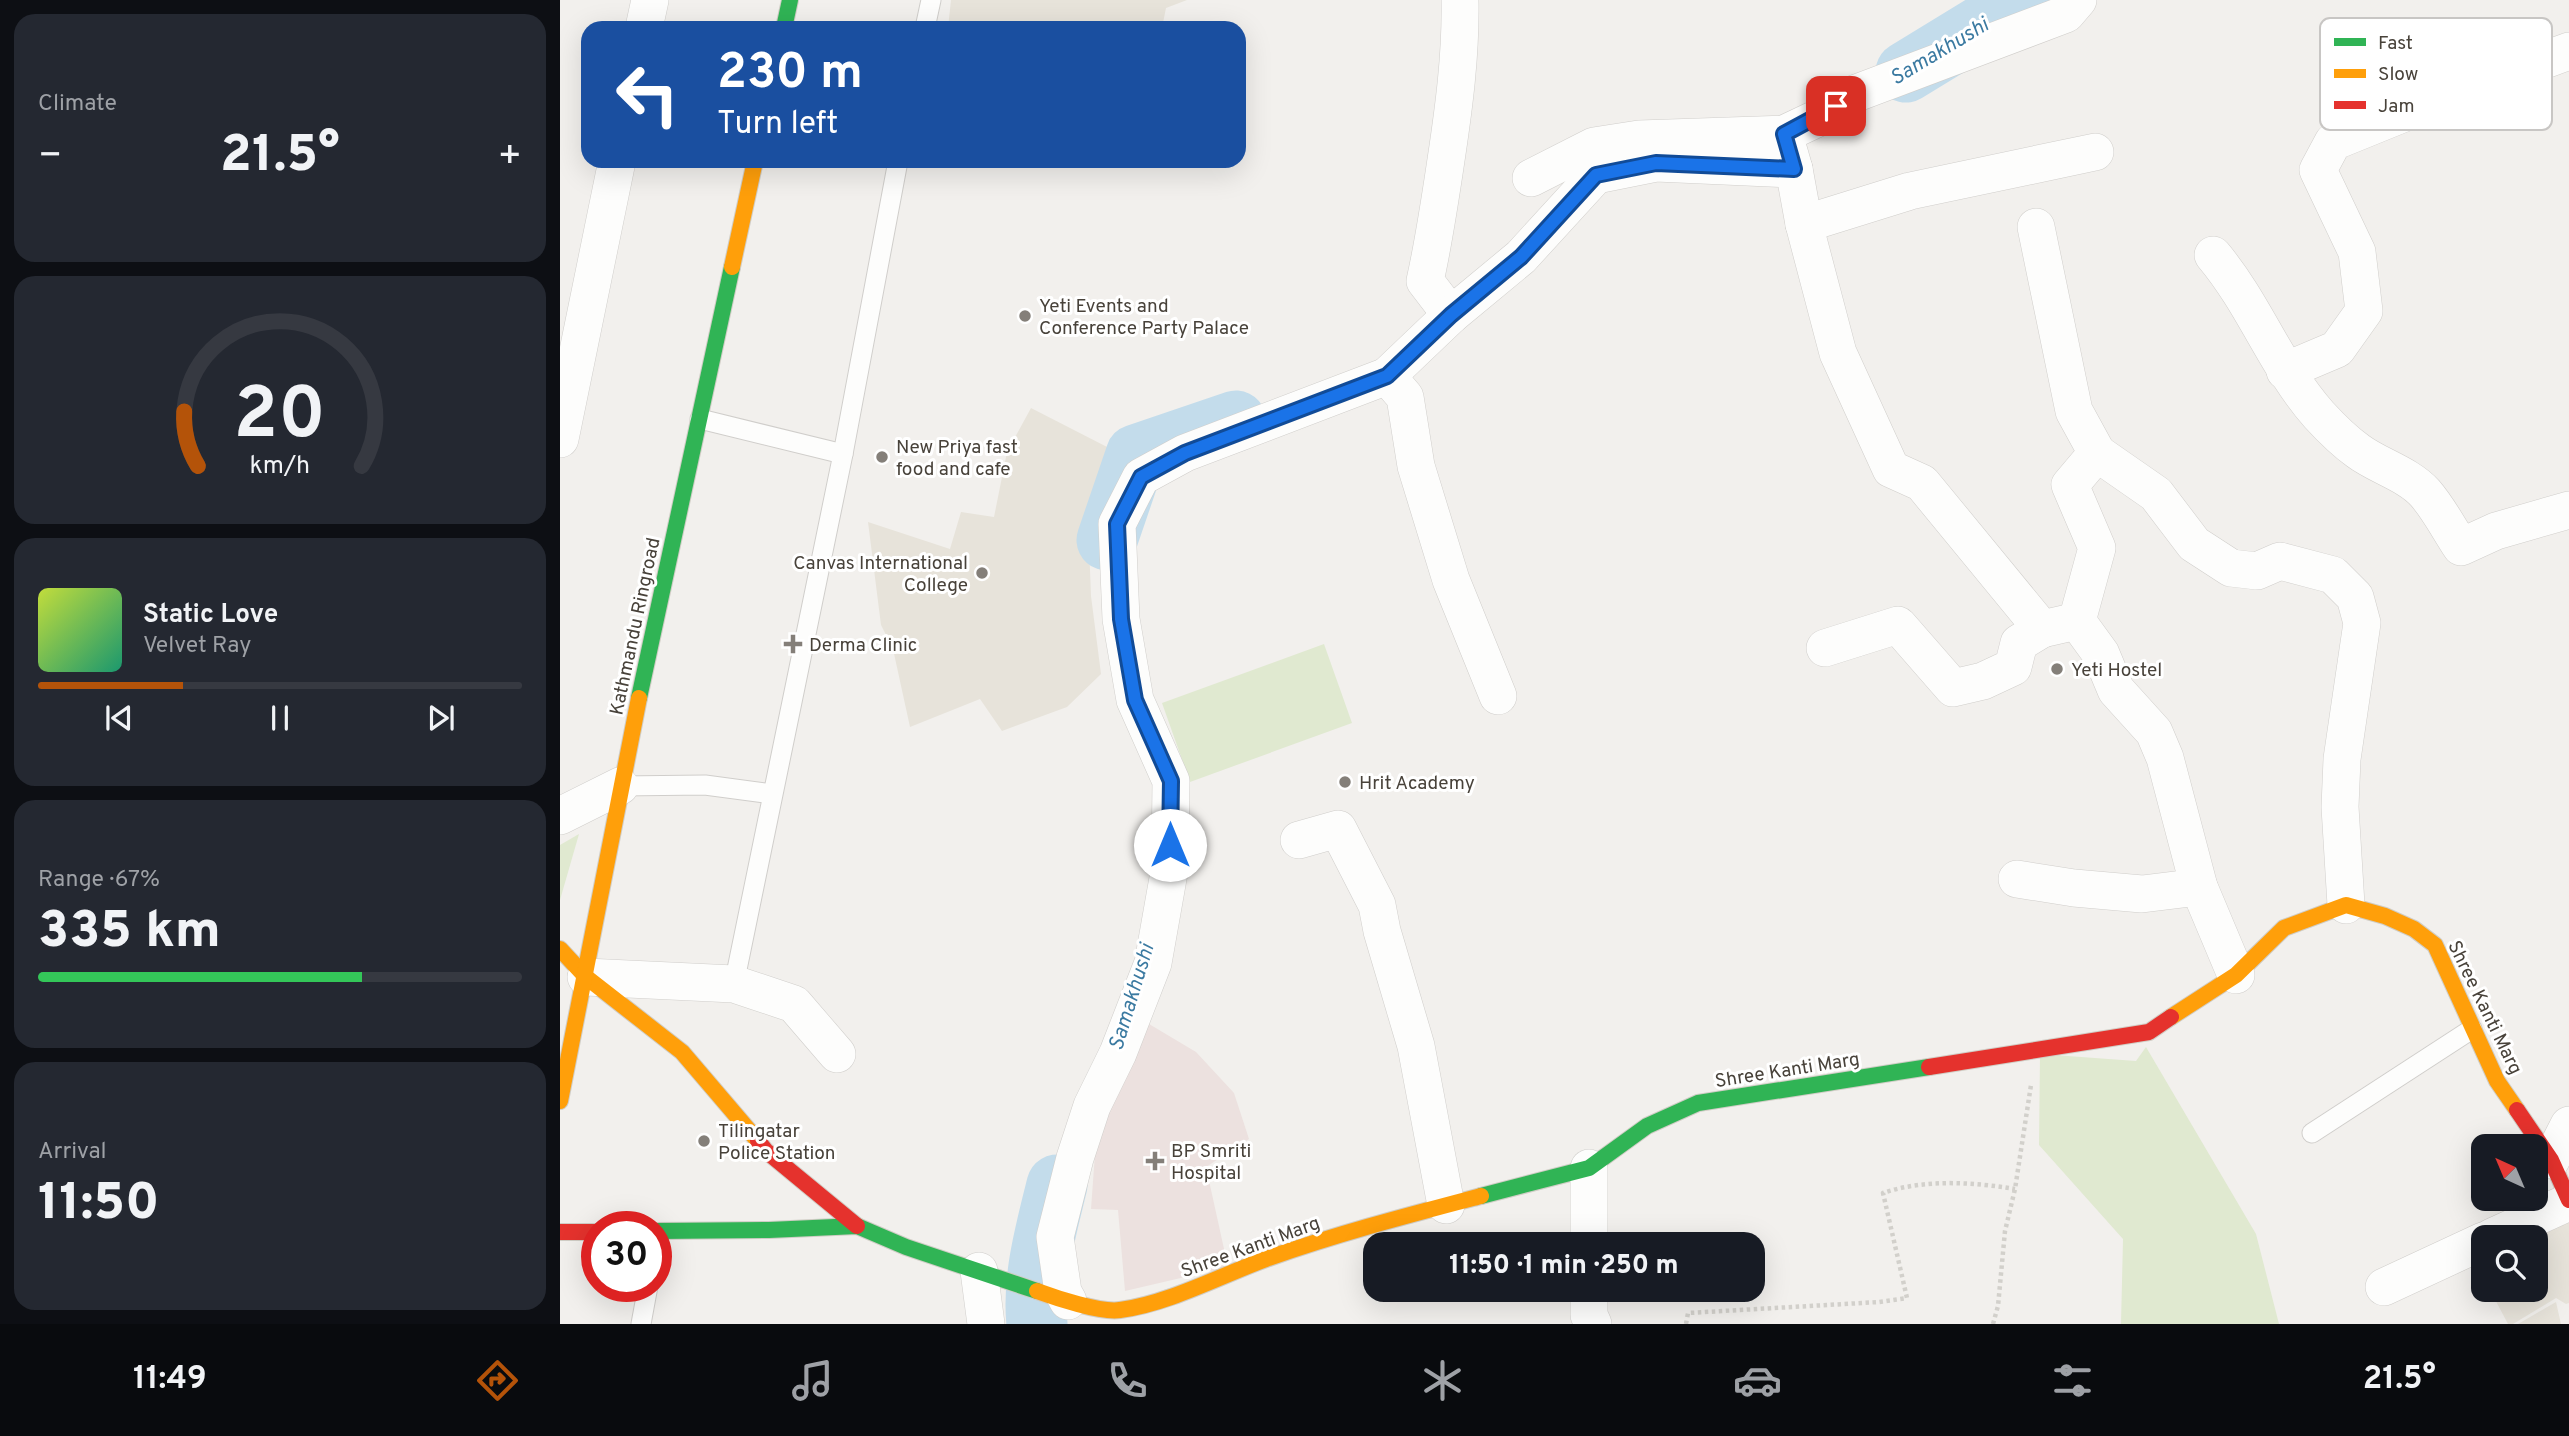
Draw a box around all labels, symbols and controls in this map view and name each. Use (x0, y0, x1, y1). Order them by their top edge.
water label: Samakhushi (1886, 11, 1996, 92)
legend (2320, 18, 2552, 130)
text: Fast (2378, 32, 2413, 56)
text: 230 m (717, 44, 863, 106)
icon: left (602, 49, 693, 140)
text: Slow (2378, 63, 2418, 87)
pin (1806, 76, 1866, 136)
icon: arrive (1817, 87, 1855, 125)
text: Climate (38, 90, 117, 119)
text: Jam (2378, 95, 2415, 119)
text: Turn left (717, 105, 838, 145)
text: 21.5° (220, 124, 340, 190)
text: − (38, 133, 63, 182)
text: + (497, 133, 522, 182)
place label: Yeti Events and Conference Party Palace (1039, 295, 1249, 341)
marker: Yeti Events and Conference Party Palace (1017, 308, 1033, 324)
text: 20 (234, 372, 326, 464)
place label: New Priya fast food and cafe (896, 436, 1018, 482)
marker: New Priya fast food and cafe (874, 449, 890, 465)
text: km/h (250, 451, 310, 483)
street label: Kathmandu Ringroad (605, 535, 667, 717)
place label: Canvas International College (793, 552, 968, 598)
marker: Canvas International College (974, 565, 990, 581)
text: Static Love (143, 599, 278, 632)
text: Velvet Ray (143, 632, 251, 661)
marker: Derma Clinic (783, 634, 803, 654)
place label: Derma Clinic (809, 634, 917, 658)
place label: Yeti Hostel (2071, 659, 2162, 683)
marker: Yeti Hostel (2049, 661, 2065, 677)
icon: previous (100, 699, 138, 737)
icon: pause (261, 699, 299, 737)
icon: next (422, 699, 460, 737)
place label: Hrit Academy (1359, 772, 1475, 796)
marker: Hrit Academy (1337, 774, 1353, 790)
position arrow (1133, 808, 1207, 882)
text: Range · 67% (38, 866, 160, 895)
text: 335 km (38, 900, 221, 966)
street label: Shree Kanti Marg (2441, 937, 2527, 1079)
water label: Samakhushi (1103, 939, 1162, 1054)
street label: Shree Kanti Marg (1713, 1048, 1861, 1094)
place label: Tilingatar Police Station (718, 1120, 836, 1166)
marker: Tilingatar Police Station (696, 1133, 712, 1149)
north arrow (2471, 1134, 2548, 1211)
map controls (2471, 1134, 2548, 1302)
text: Arrival (38, 1138, 107, 1167)
place label: BP Smriti Hospital (1171, 1140, 1251, 1186)
marker: BP Smriti Hospital (1145, 1151, 1165, 1171)
text: 11:50 (38, 1172, 159, 1238)
speed limit sign: 30 (581, 1211, 672, 1302)
street label: Shree Kanti Marg (1178, 1212, 1323, 1284)
button: search (2471, 1225, 2548, 1302)
text: 11:50 · 1 min · 250 m (1449, 1250, 1679, 1283)
icon: directions (473, 1356, 522, 1405)
icon: music (788, 1356, 837, 1405)
icon: phone (1103, 1356, 1152, 1405)
icon: climate (1418, 1356, 1467, 1405)
icon: car (1733, 1356, 1782, 1405)
icon: filters (2048, 1356, 2097, 1405)
text: 11:49 (133, 1360, 207, 1400)
text: 21.5° (2363, 1360, 2436, 1400)

